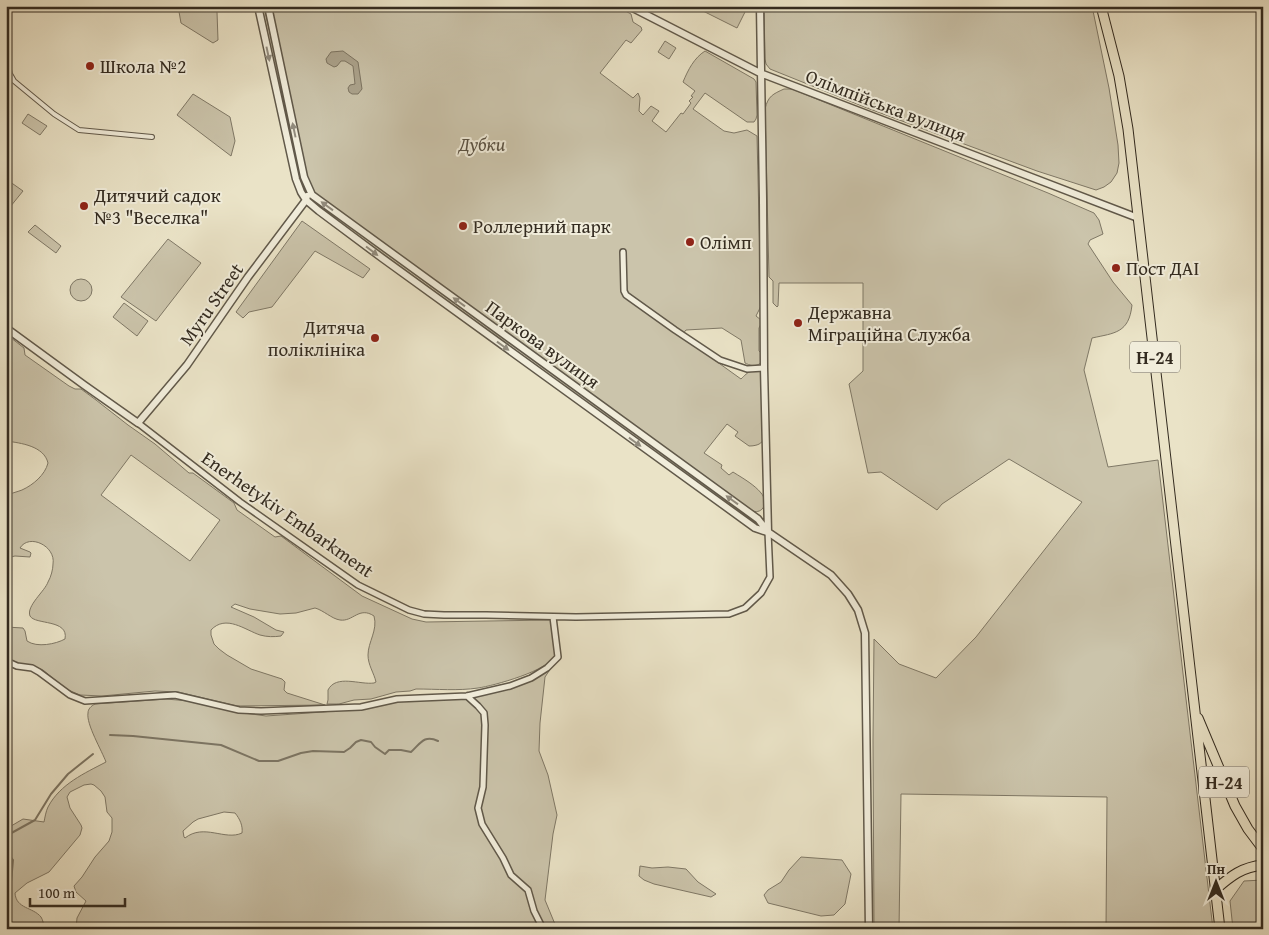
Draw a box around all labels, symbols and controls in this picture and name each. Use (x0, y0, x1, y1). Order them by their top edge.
one-way arrow (264, 46, 272, 61)
place label: Школа №2 (100, 52, 186, 80)
marker: Школа №2 (84, 60, 96, 72)
street label: Олімпійська вулиця (802, 61, 971, 149)
one-way arrow (290, 122, 298, 137)
park label: Дубки (458, 130, 506, 158)
place label: Дитячий садок №3 "Веселка" (93, 181, 221, 231)
marker: Дитячий садок №3 "Веселка" (78, 200, 90, 212)
one-way arrow (321, 202, 334, 212)
place label: Роллерний парк (473, 212, 611, 240)
marker: Роллерний парк (457, 220, 469, 232)
place label: Олімп (700, 228, 752, 256)
marker: Олімп (684, 236, 696, 248)
one-way arrow (365, 246, 379, 256)
place label: Пост ДАІ (1126, 254, 1199, 282)
street label: Myru Street (172, 257, 250, 351)
marker: Пост ДАІ (1110, 262, 1122, 274)
street label: Паркова вулиця (480, 293, 606, 395)
one-way arrow (452, 297, 466, 307)
place label: Державна Міграційна Служба (807, 298, 970, 348)
place label: Дитяча поліклініка (268, 313, 365, 363)
marker: Державна Міграційна Служба (792, 317, 804, 329)
marker: Дитяча поліклініка (369, 332, 381, 344)
one-way arrow (497, 341, 510, 351)
road number: Н-24 (1130, 342, 1180, 372)
one-way arrow (628, 436, 641, 447)
street label: Enerhetykiv Embarkment (196, 444, 380, 584)
one-way arrow (725, 495, 739, 505)
road number: Н-24 (1199, 766, 1249, 798)
north arrow (1192, 858, 1242, 908)
text: Пн (1207, 859, 1225, 879)
scale bar (30, 875, 125, 907)
text: 100 m (38, 882, 76, 903)

